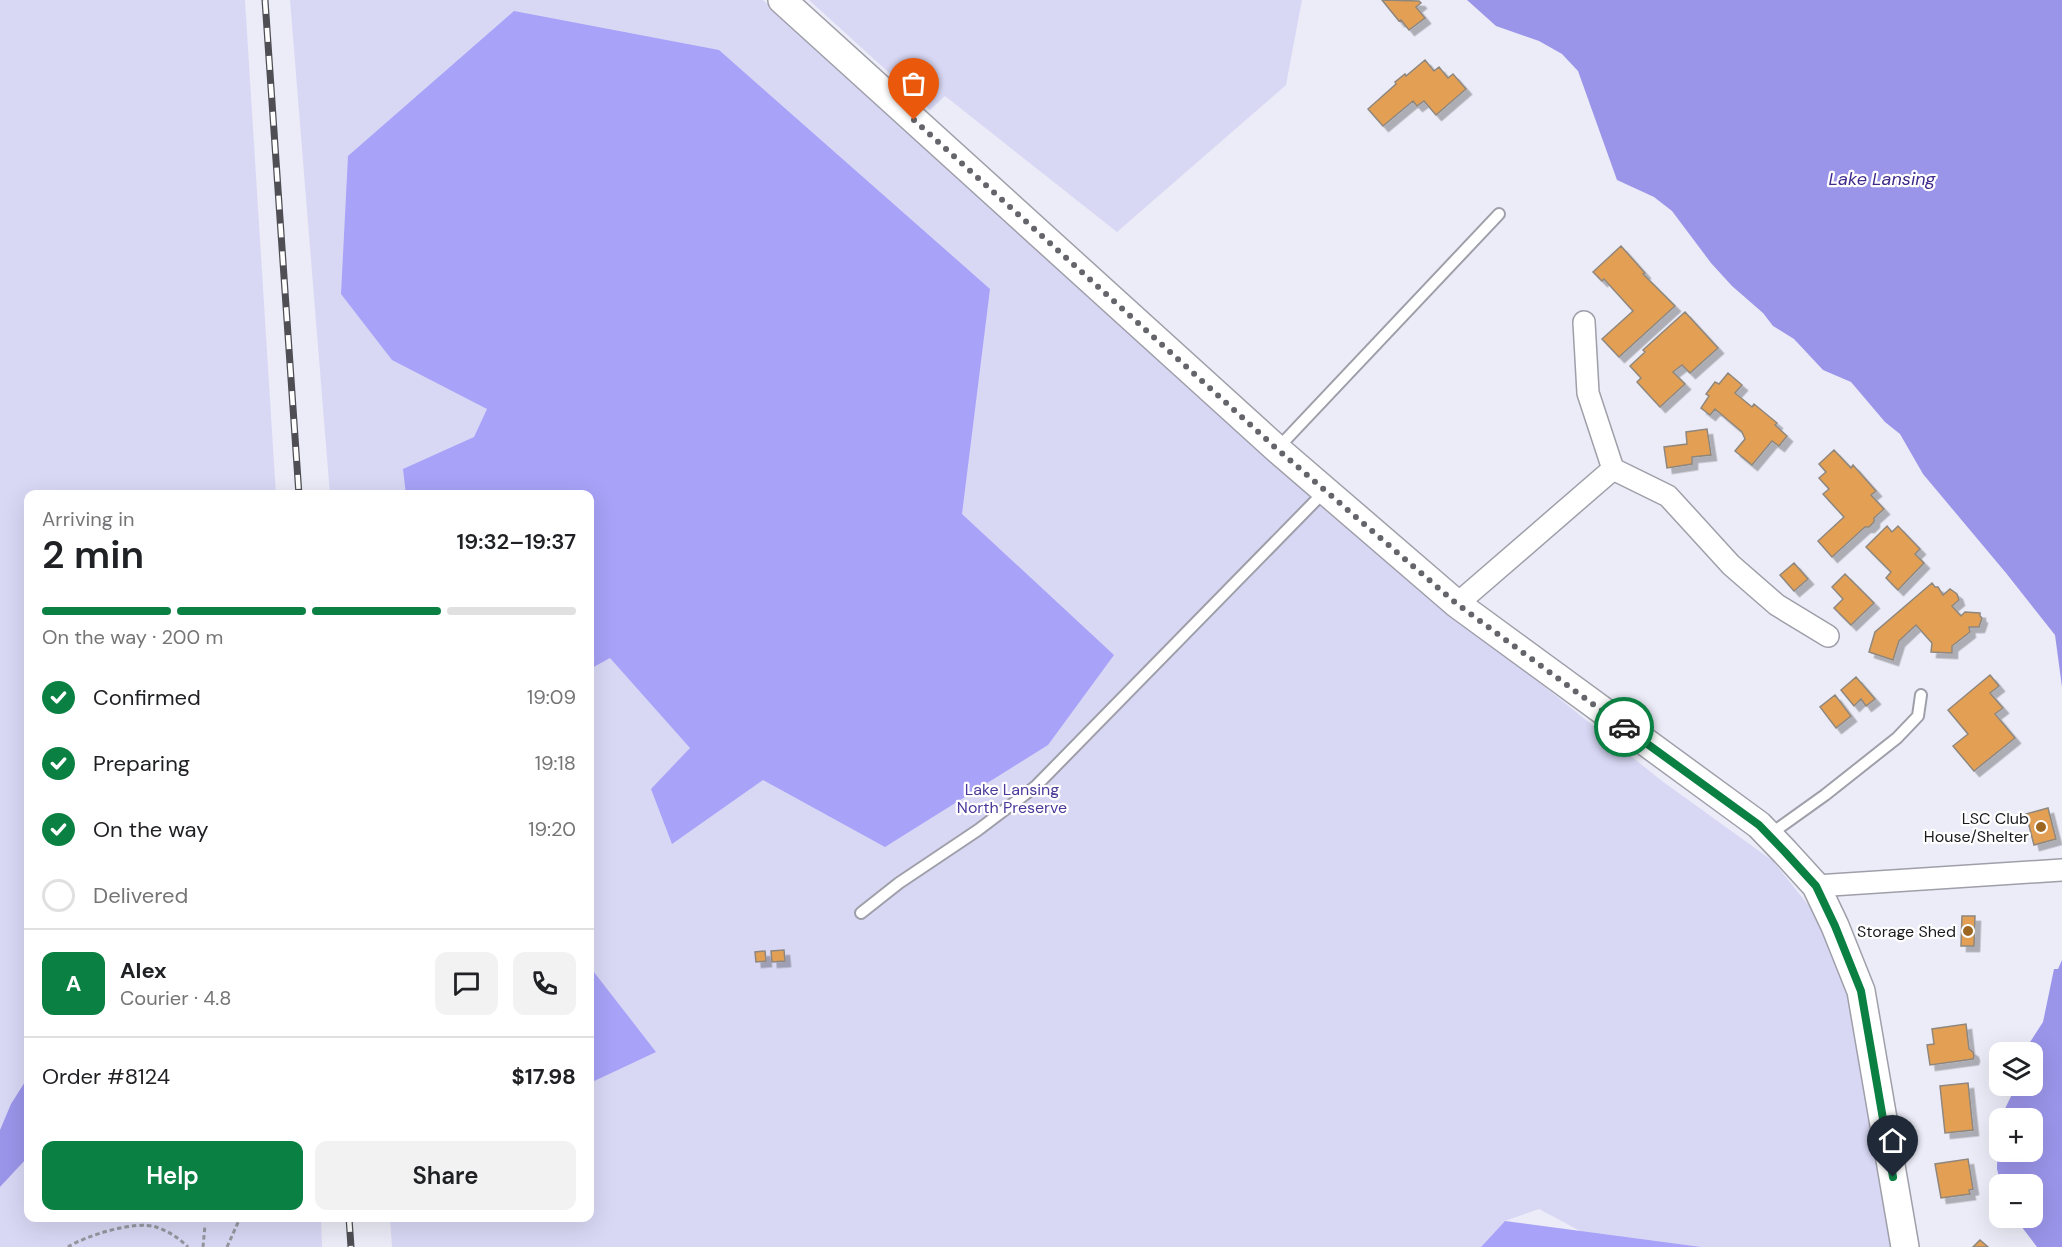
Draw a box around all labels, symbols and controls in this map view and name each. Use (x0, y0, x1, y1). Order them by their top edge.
pin (888, 58, 939, 120)
icon: bag (897, 67, 930, 100)
water label: Lake Lansing (1828, 167, 1937, 191)
text: Arriving in (42, 506, 134, 532)
text: 19:32–19:37 (457, 527, 576, 556)
text: 2 min (42, 529, 144, 580)
text: On the way · 200 m (42, 624, 223, 650)
icon: check (42, 681, 75, 714)
text: Confirmed (93, 683, 201, 712)
text: 19:09 (527, 684, 576, 710)
courier (1594, 697, 1654, 757)
icon: car (1608, 711, 1641, 744)
icon: check (42, 747, 75, 780)
text: Preparing (93, 749, 190, 778)
text: 19:18 (535, 750, 576, 776)
park label: Lake Lansing North Preserve (957, 779, 1067, 818)
place label: LSC Club House/Shelter (1924, 808, 2029, 847)
icon: check (42, 813, 75, 846)
text: On the way (93, 815, 208, 844)
text: 19:20 (528, 816, 576, 842)
marker: LSC Club House/Shelter (2034, 820, 2048, 834)
text: Delivered (93, 881, 188, 910)
place label: Storage Shed (1857, 921, 1956, 942)
marker: Storage Shed (1961, 924, 1975, 938)
button: chat (435, 952, 498, 1015)
button: phone (513, 952, 576, 1015)
text: Alex (120, 956, 167, 985)
text: A (66, 969, 81, 998)
text: Courier · 4.8 (120, 985, 231, 1011)
map controls (1989, 1042, 2043, 1228)
button: layers (1989, 1042, 2043, 1096)
text: Order #8124 (42, 1062, 170, 1091)
text: $17.98 (512, 1062, 576, 1091)
button: + (1989, 1108, 2043, 1162)
pin (1867, 1115, 1918, 1177)
icon: home (1876, 1124, 1909, 1157)
button: Help (42, 1141, 303, 1210)
button: Share (315, 1141, 576, 1210)
button: − (1989, 1174, 2043, 1228)

